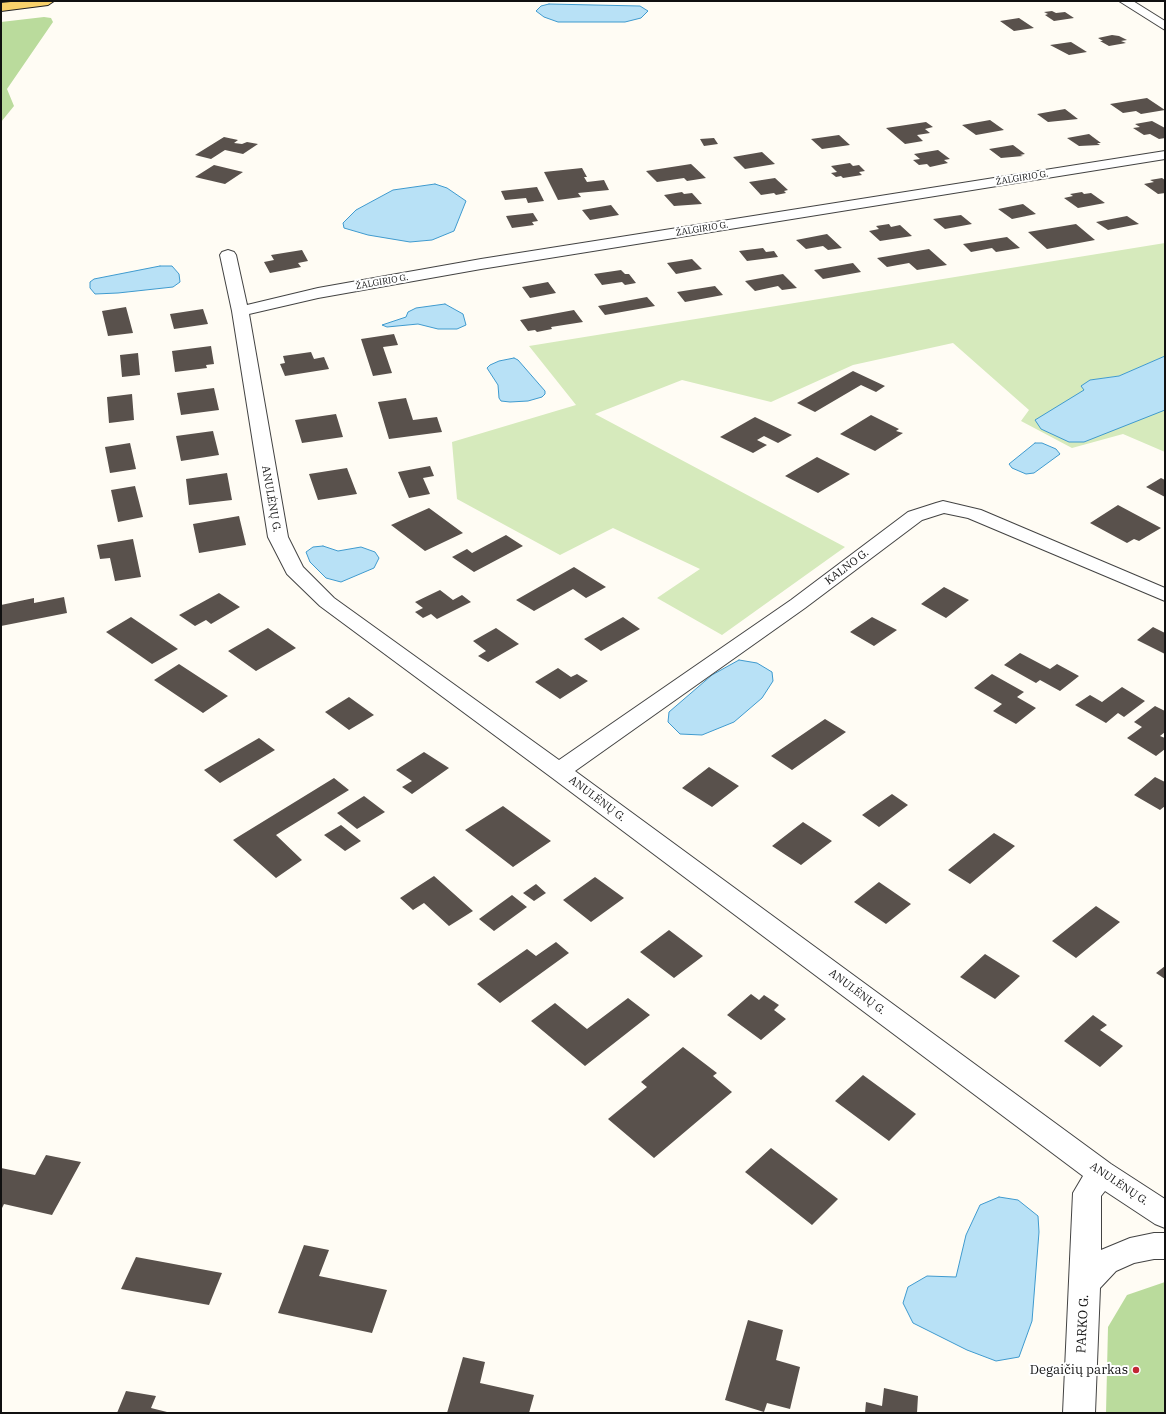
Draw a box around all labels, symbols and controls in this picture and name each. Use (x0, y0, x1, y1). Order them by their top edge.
street label: ŽALGIRIO G. (995, 169, 1049, 187)
street label: ŽALGIRIO G. (675, 220, 729, 238)
street label: ŽALGIRIO G. (355, 272, 409, 292)
street label: ANULĖNŲ G. (259, 465, 283, 533)
street label: KALNO G. (823, 546, 871, 588)
street label: ANULĖNŲ G. (566, 773, 628, 825)
street label: ANULĖNŲ G. (826, 966, 888, 1018)
street label: ANULĖNŲ G. (1087, 1160, 1151, 1208)
street label: PARKO G. (1074, 1294, 1092, 1354)
place label: Degaičių parkas (1030, 1362, 1128, 1378)
marker: Degaičių parkas (1131, 1365, 1141, 1375)

